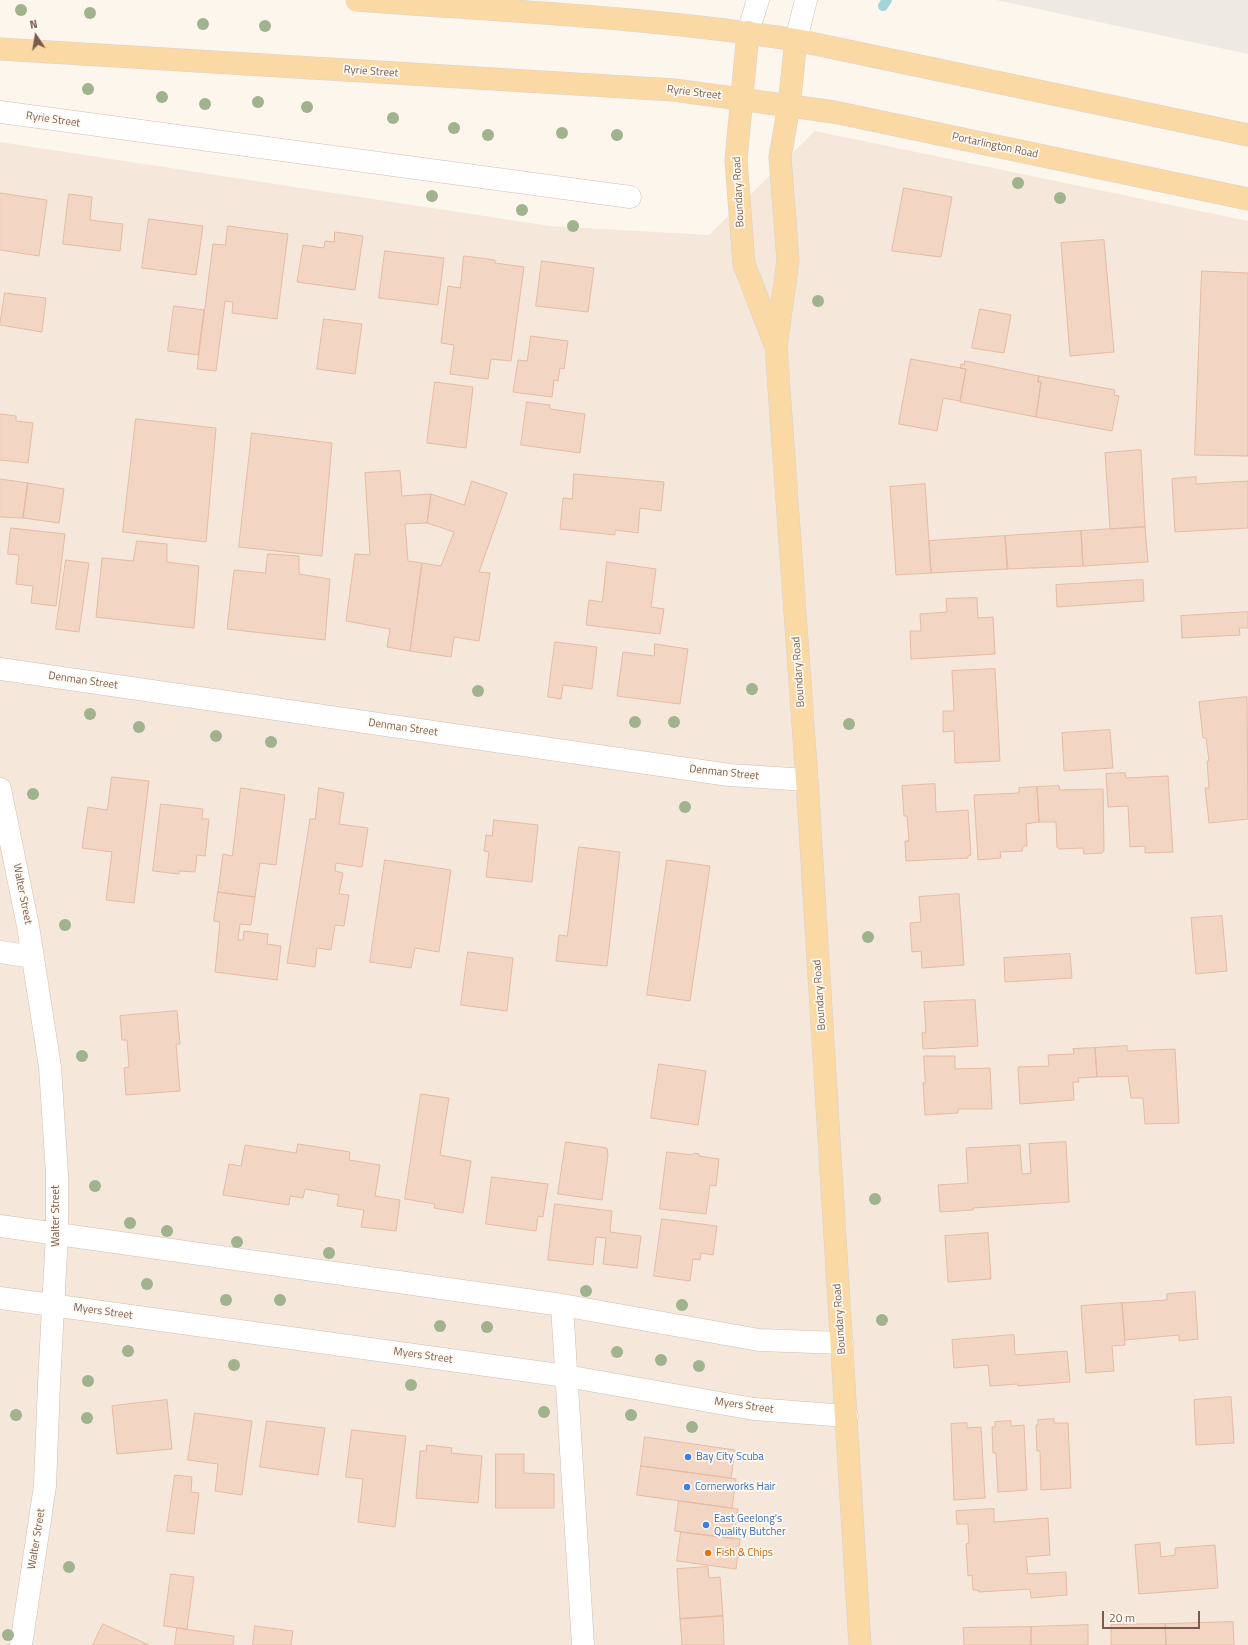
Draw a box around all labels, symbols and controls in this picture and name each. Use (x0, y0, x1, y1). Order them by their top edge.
north arrow (16, 16, 56, 56)
text: N (28, 16, 39, 33)
street label: Ryrie Street (343, 64, 399, 80)
street label: Ryrie Street (666, 83, 722, 103)
street label: Ryrie Street (25, 110, 81, 130)
street label: Portarlington Road (951, 130, 1039, 162)
street label: Boundary Road (731, 156, 747, 228)
street label: Boundary Road (790, 636, 808, 708)
street label: Denman Street (47, 670, 119, 692)
street label: Denman Street (367, 717, 439, 739)
street label: Denman Street (689, 763, 759, 783)
street label: Walter Street (10, 862, 34, 926)
street label: Boundary Road (811, 959, 829, 1031)
street label: Walter Street (49, 1185, 63, 1247)
street label: Boundary Road (831, 1283, 849, 1355)
street label: Myers Street (73, 1301, 133, 1323)
street label: Myers Street (393, 1345, 453, 1367)
street label: Myers Street (714, 1395, 774, 1417)
place label: Bay City Scuba (696, 1450, 764, 1464)
marker: Bay City Scuba (683, 1452, 693, 1462)
place label: Cornerworks Hair (695, 1480, 776, 1494)
marker: Cornerworks Hair (682, 1482, 692, 1492)
street label: Walter Street (26, 1508, 48, 1570)
place label: East Geelong's Quality Butcher (714, 1512, 786, 1538)
marker: East Geelong's Quality Butcher (701, 1520, 711, 1530)
place label: Fish & Chips (716, 1546, 773, 1560)
marker: Fish & Chips (703, 1548, 713, 1558)
scale bar (1104, 1603, 1202, 1629)
text: 20 m (1109, 1608, 1135, 1627)

